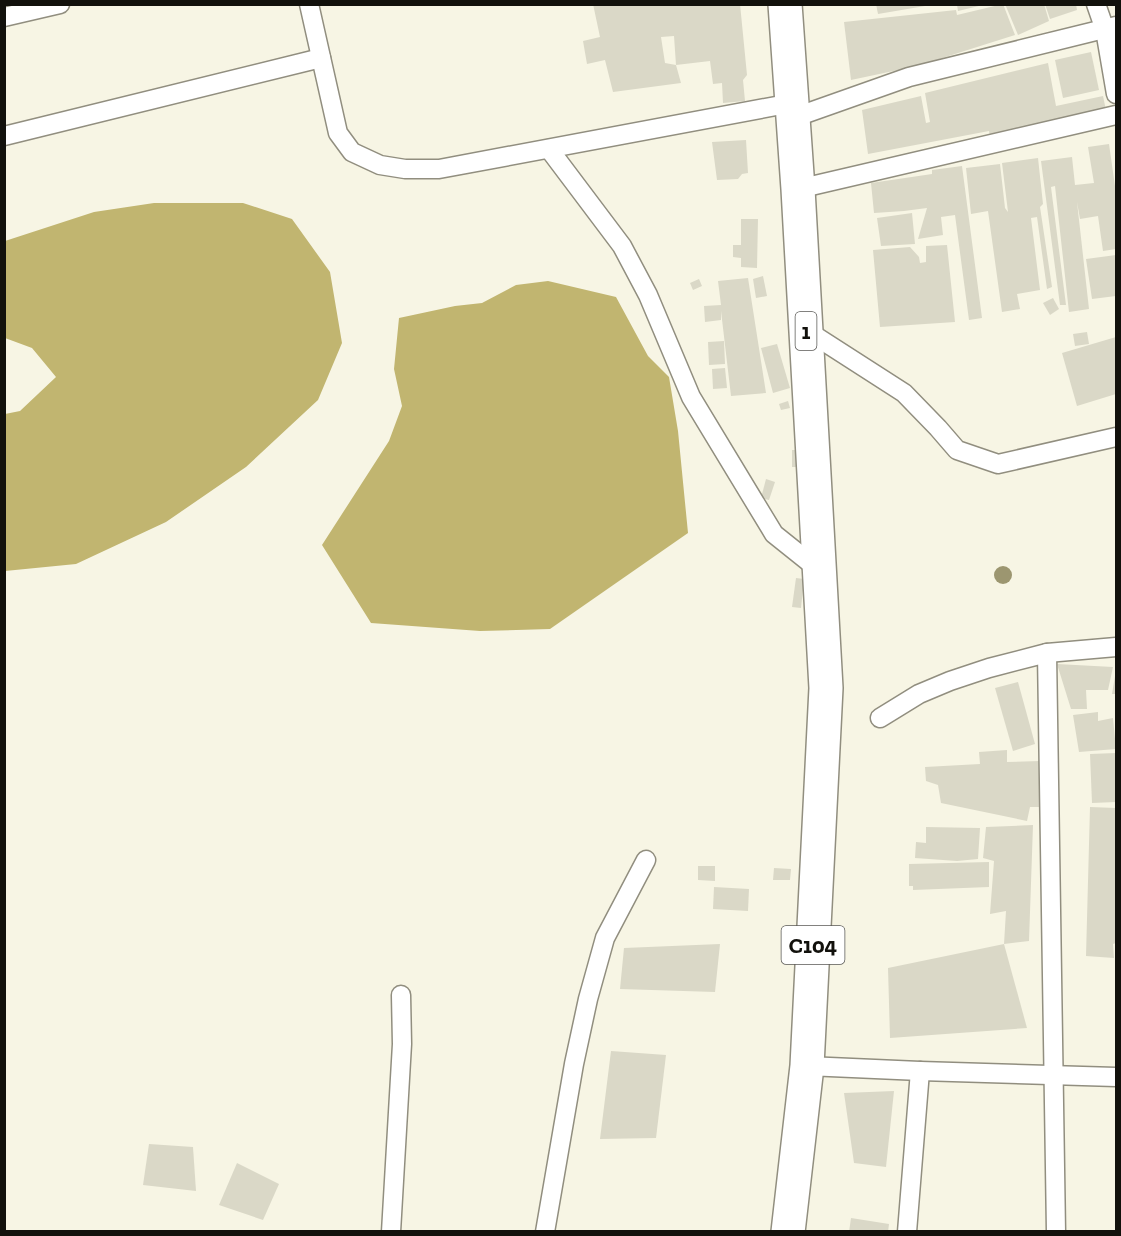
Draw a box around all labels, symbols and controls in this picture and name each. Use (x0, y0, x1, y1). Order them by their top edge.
road number: 1 (796, 312, 816, 350)
road number: C104 (782, 926, 844, 964)

